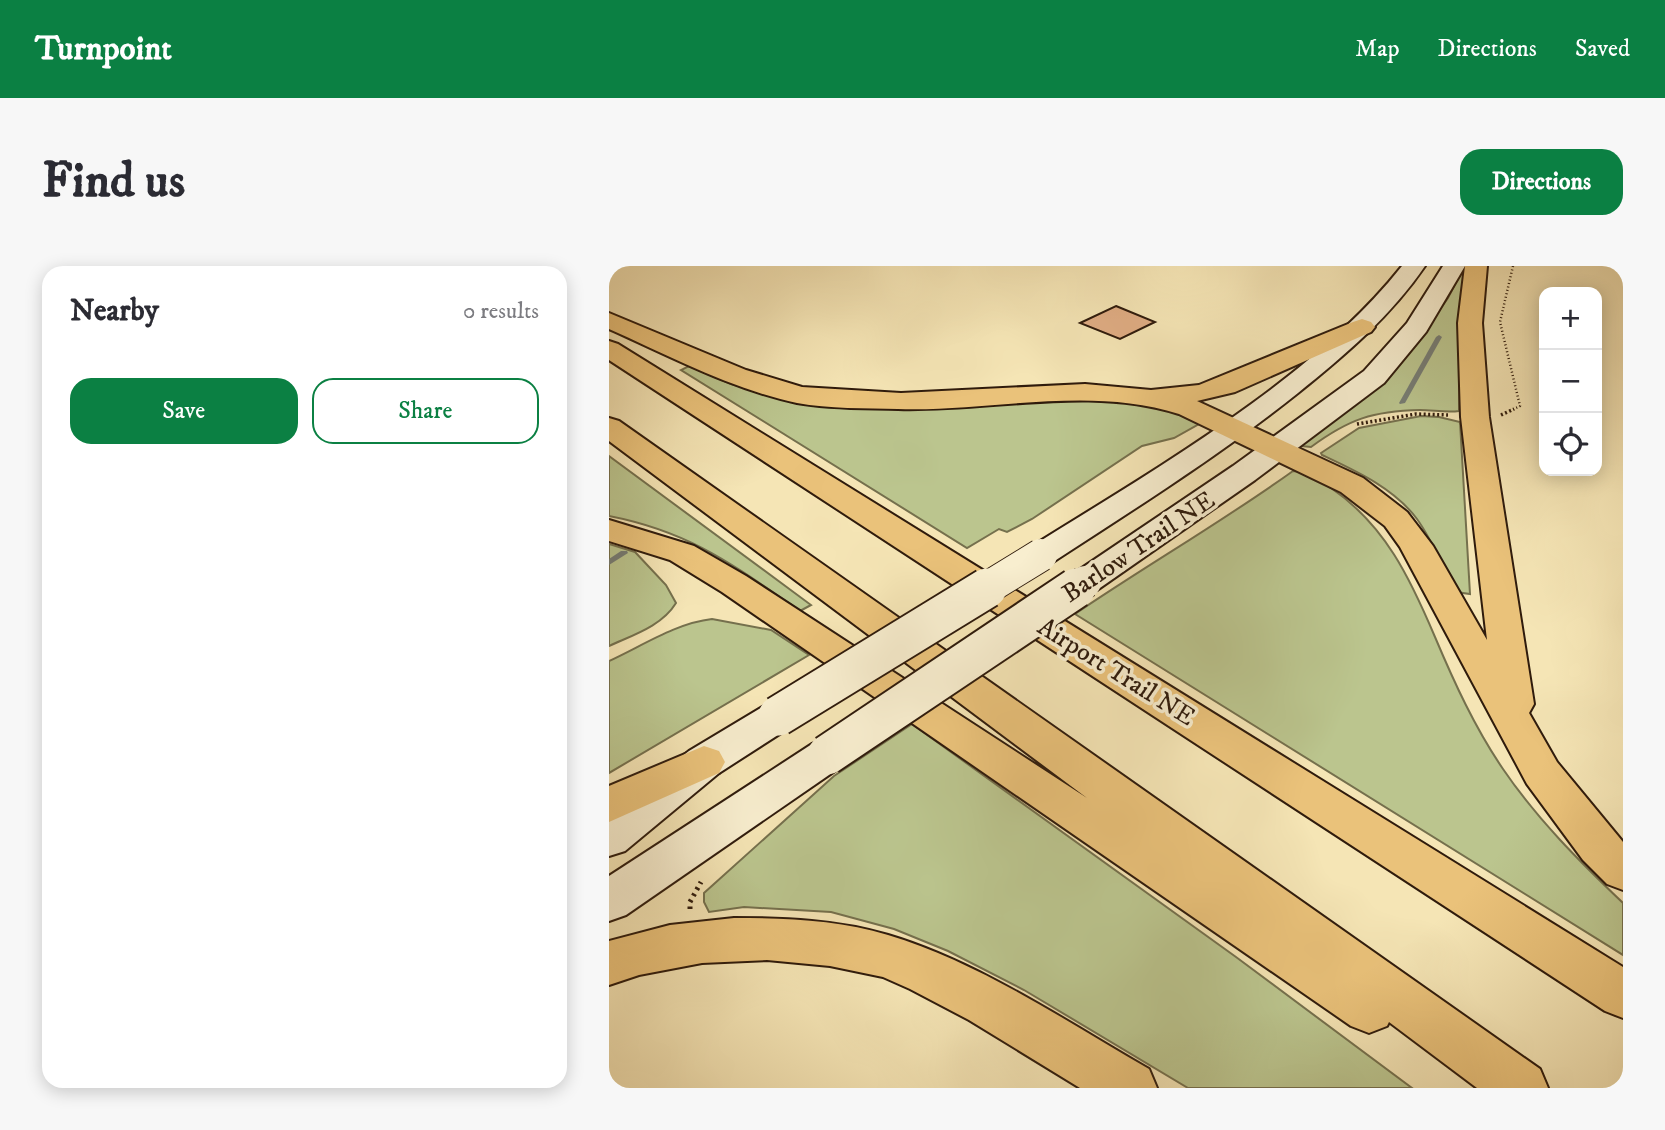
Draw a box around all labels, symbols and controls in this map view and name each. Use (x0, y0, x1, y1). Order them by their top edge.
text: Turnpoint (35, 29, 172, 70)
text: Map (1355, 34, 1400, 64)
text: Directions (1438, 34, 1537, 64)
text: Saved (1575, 34, 1630, 64)
button: Directions (1460, 149, 1623, 215)
text: Find us (42, 151, 185, 213)
map controls (1539, 287, 1602, 476)
button: + (1539, 287, 1602, 350)
text: Nearby (70, 293, 159, 330)
text: 0 results (463, 297, 539, 326)
button: − (1539, 350, 1602, 413)
button: Save (70, 378, 298, 444)
button: Share (312, 378, 539, 444)
button: locate (1539, 413, 1602, 476)
street label: Barlow Trail NE (1056, 484, 1221, 610)
street label: Airport Trail NE (1031, 611, 1201, 734)

